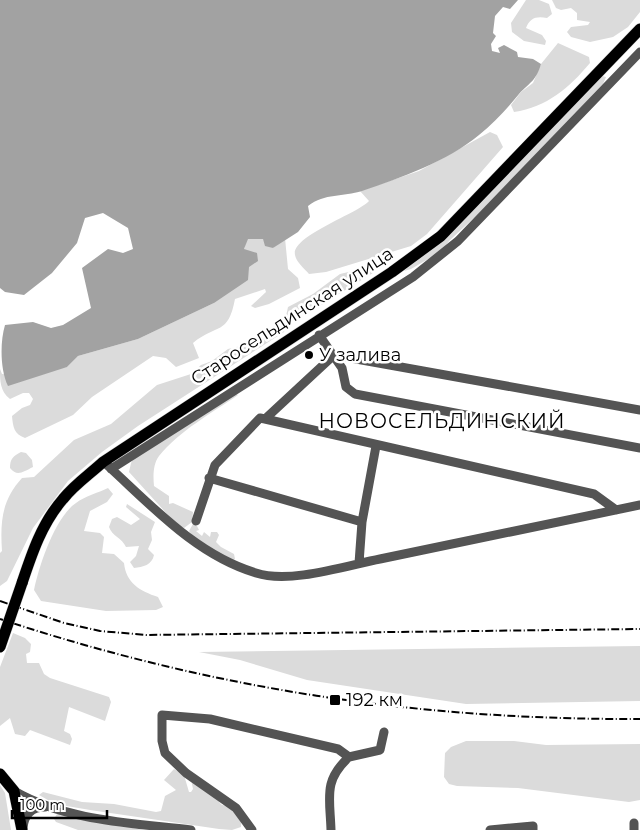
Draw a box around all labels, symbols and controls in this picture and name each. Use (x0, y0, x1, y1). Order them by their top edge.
street label: Старосельдинская улица (187, 242, 397, 390)
place label: У залива (319, 344, 401, 366)
marker: У залива (303, 349, 315, 361)
district label: НОВОСЕЛЬДИНСКИЙ (318, 409, 566, 433)
place label: 192 км (346, 689, 403, 711)
marker: 192 км (328, 693, 342, 707)
scale bar (12, 788, 108, 820)
text: 100 m (20, 795, 65, 814)

